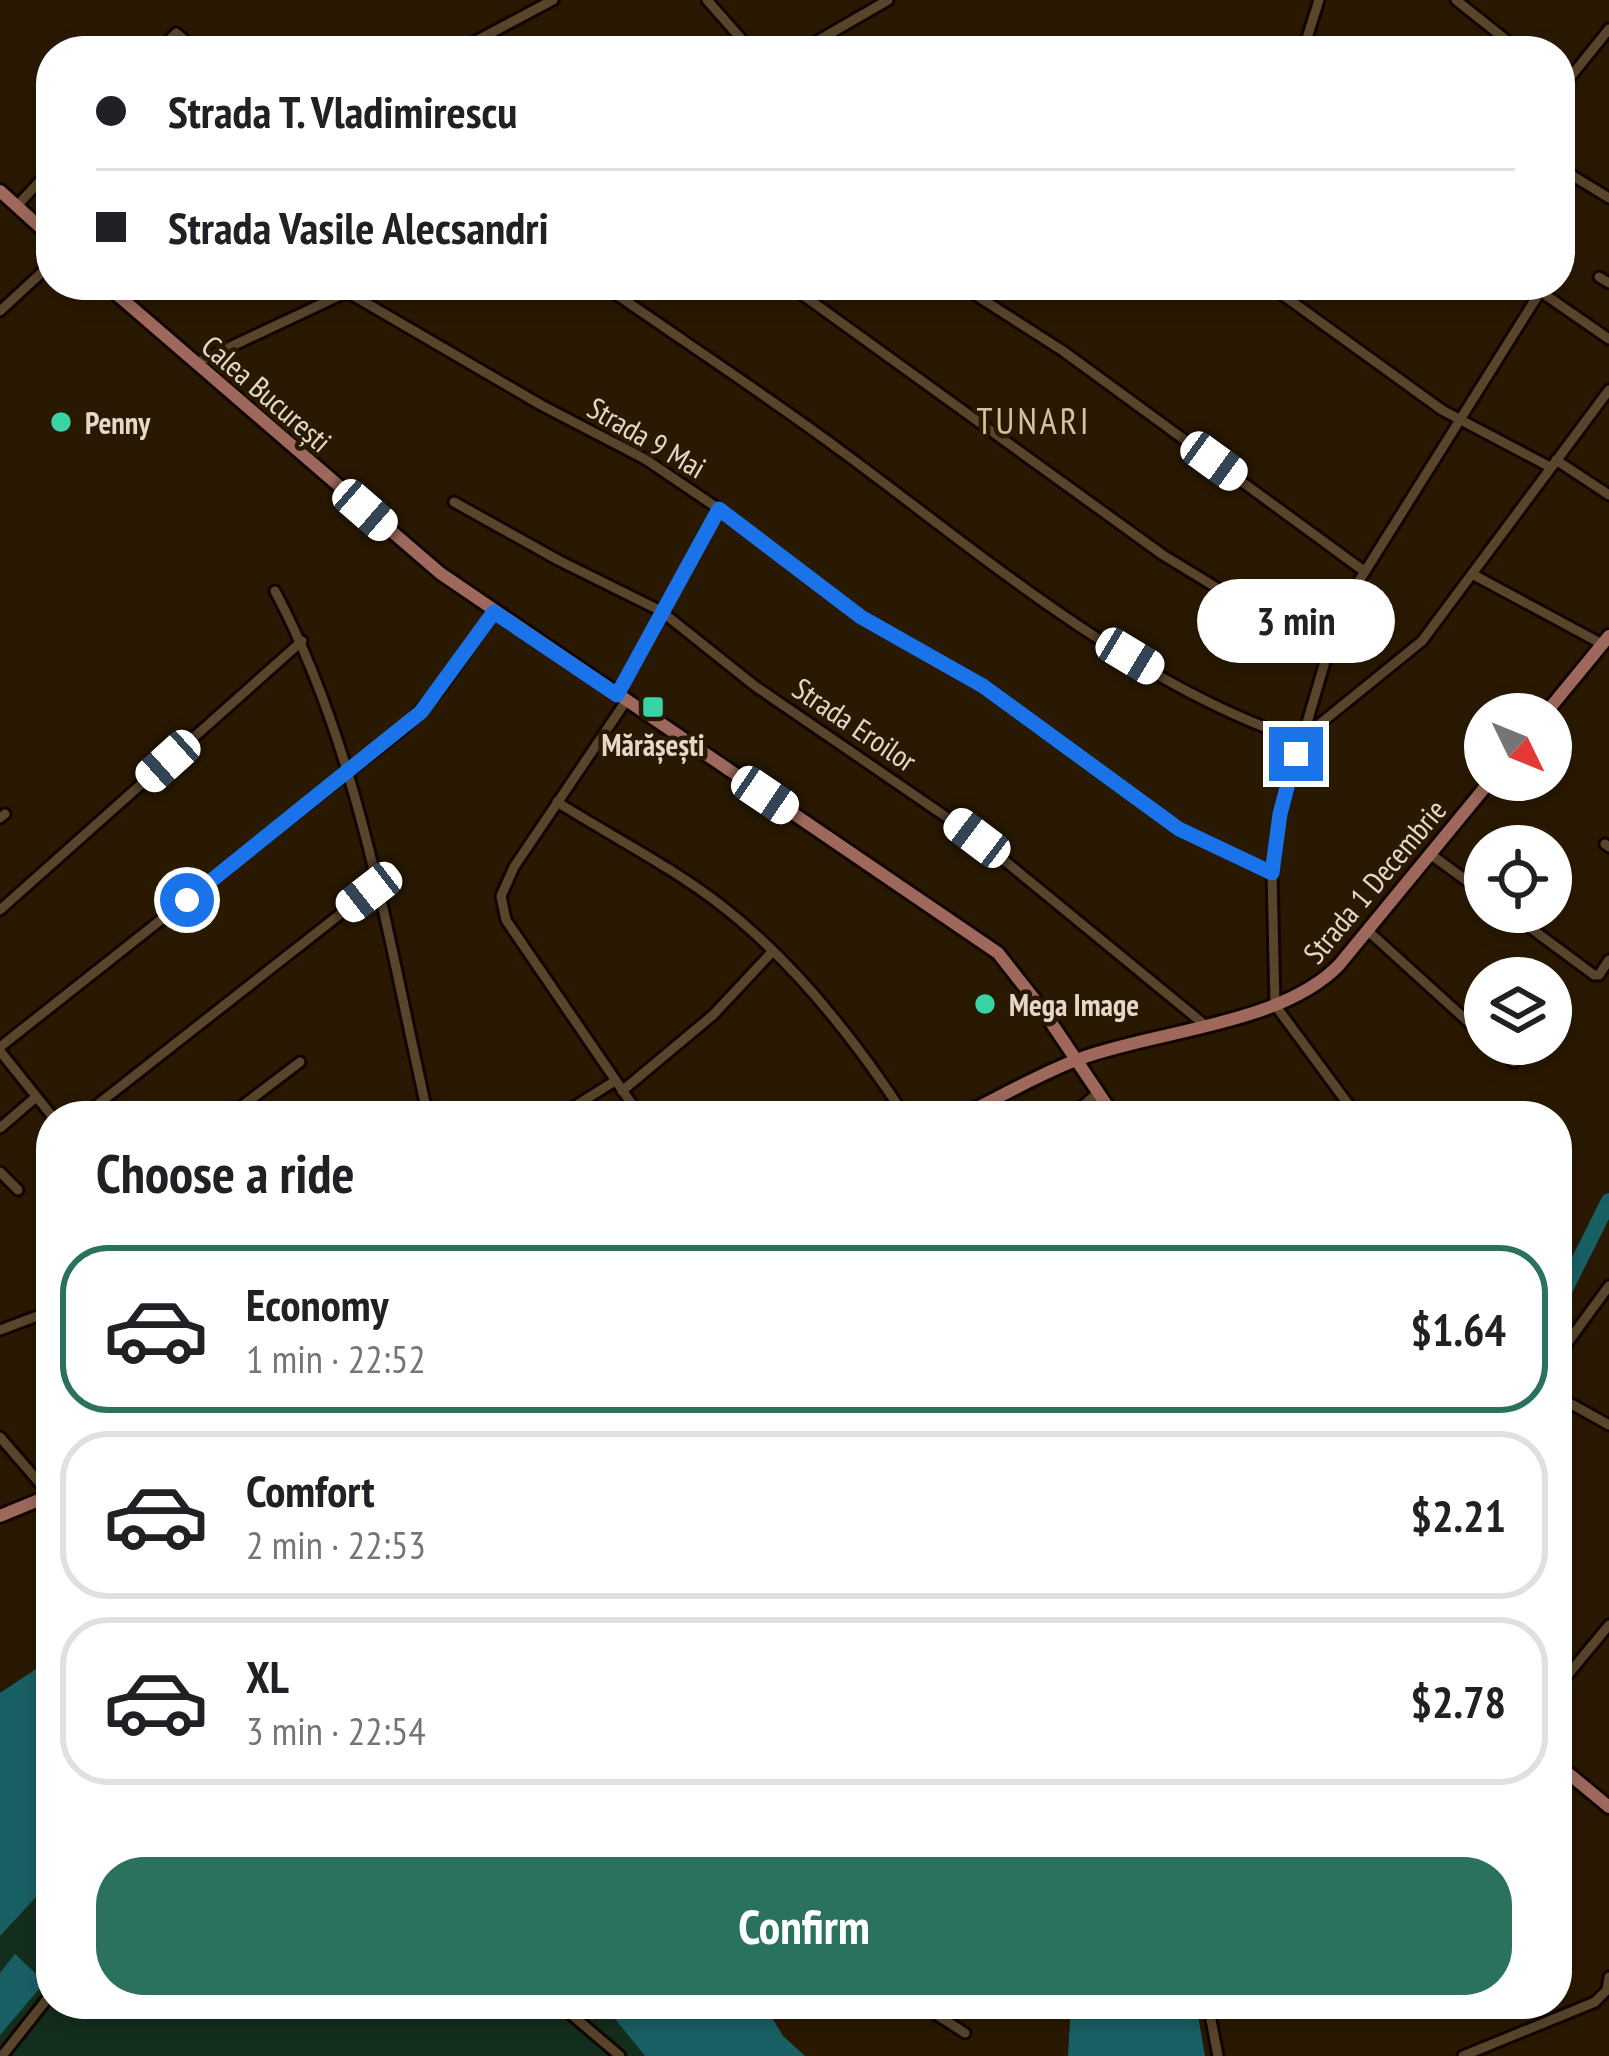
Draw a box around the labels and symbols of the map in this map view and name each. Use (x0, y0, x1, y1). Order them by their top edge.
street label: Calea București (194, 326, 340, 460)
street label: Strada 9 Mai (581, 388, 713, 486)
district label: TUNARI (977, 397, 1091, 444)
place label: Penny (85, 403, 151, 442)
marker: Penny (48, 409, 74, 435)
car (1174, 425, 1254, 497)
car (326, 473, 404, 547)
callout: 3 min (1197, 580, 1395, 664)
car (1090, 622, 1170, 690)
street label: Strada Eroilor (785, 668, 925, 780)
north arrow (1464, 693, 1572, 801)
marker: Mărășești (640, 694, 666, 720)
car (129, 724, 207, 798)
place label: Mărășești (602, 725, 704, 765)
route end (1269, 727, 1323, 781)
car (725, 760, 805, 830)
street label: Strada 1 Decembrie (1294, 791, 1454, 971)
car (937, 802, 1017, 874)
car (330, 856, 408, 928)
route start (160, 873, 214, 927)
place label: Mega Image (1009, 985, 1139, 1024)
marker: Mega Image (972, 991, 998, 1017)

